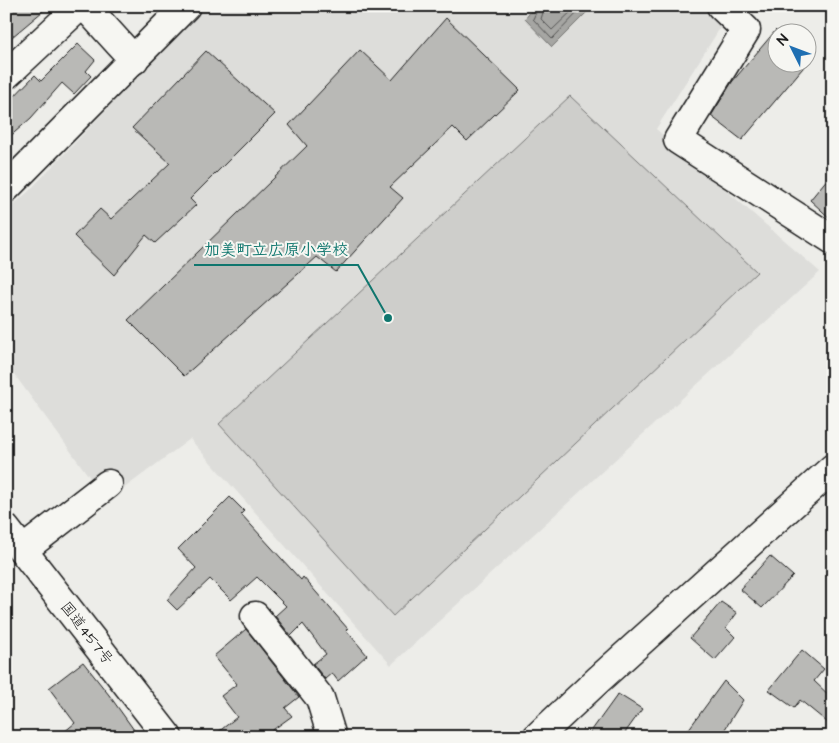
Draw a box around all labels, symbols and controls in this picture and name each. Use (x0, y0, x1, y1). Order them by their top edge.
north arrow (766, 22, 816, 72)
text: N (773, 30, 794, 50)
callout: 加美町立広原小学校 (194, 234, 358, 265)
text: 加美町立広原小学校 (204, 239, 348, 261)
street label: 国道457号 (55, 597, 118, 669)

